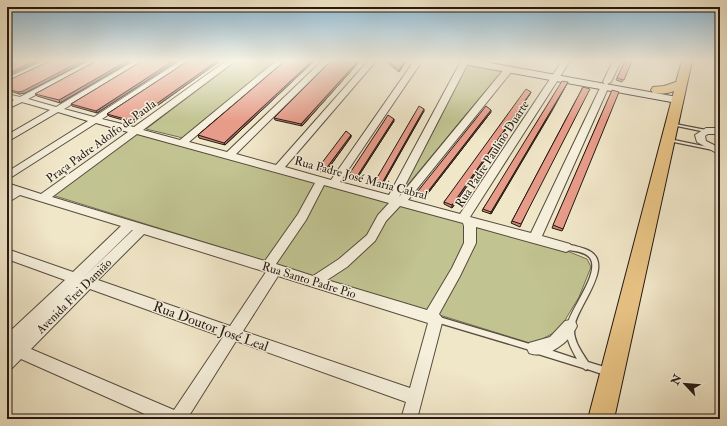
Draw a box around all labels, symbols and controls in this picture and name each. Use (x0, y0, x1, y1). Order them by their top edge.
street label: Praça Padre Adolfo de Paula (44, 96, 160, 186)
street label: Rua Padre Paulino Duarte (452, 98, 533, 211)
street label: Rua Padre José Maria Cabral (293, 153, 429, 204)
street label: Avenida Frei Damião (33, 255, 115, 338)
street label: Rua Santo Padre Pio (260, 259, 358, 302)
street label: Rua Doutor José Leal (151, 298, 271, 355)
north arrow (665, 364, 705, 404)
text: N (668, 372, 685, 388)

